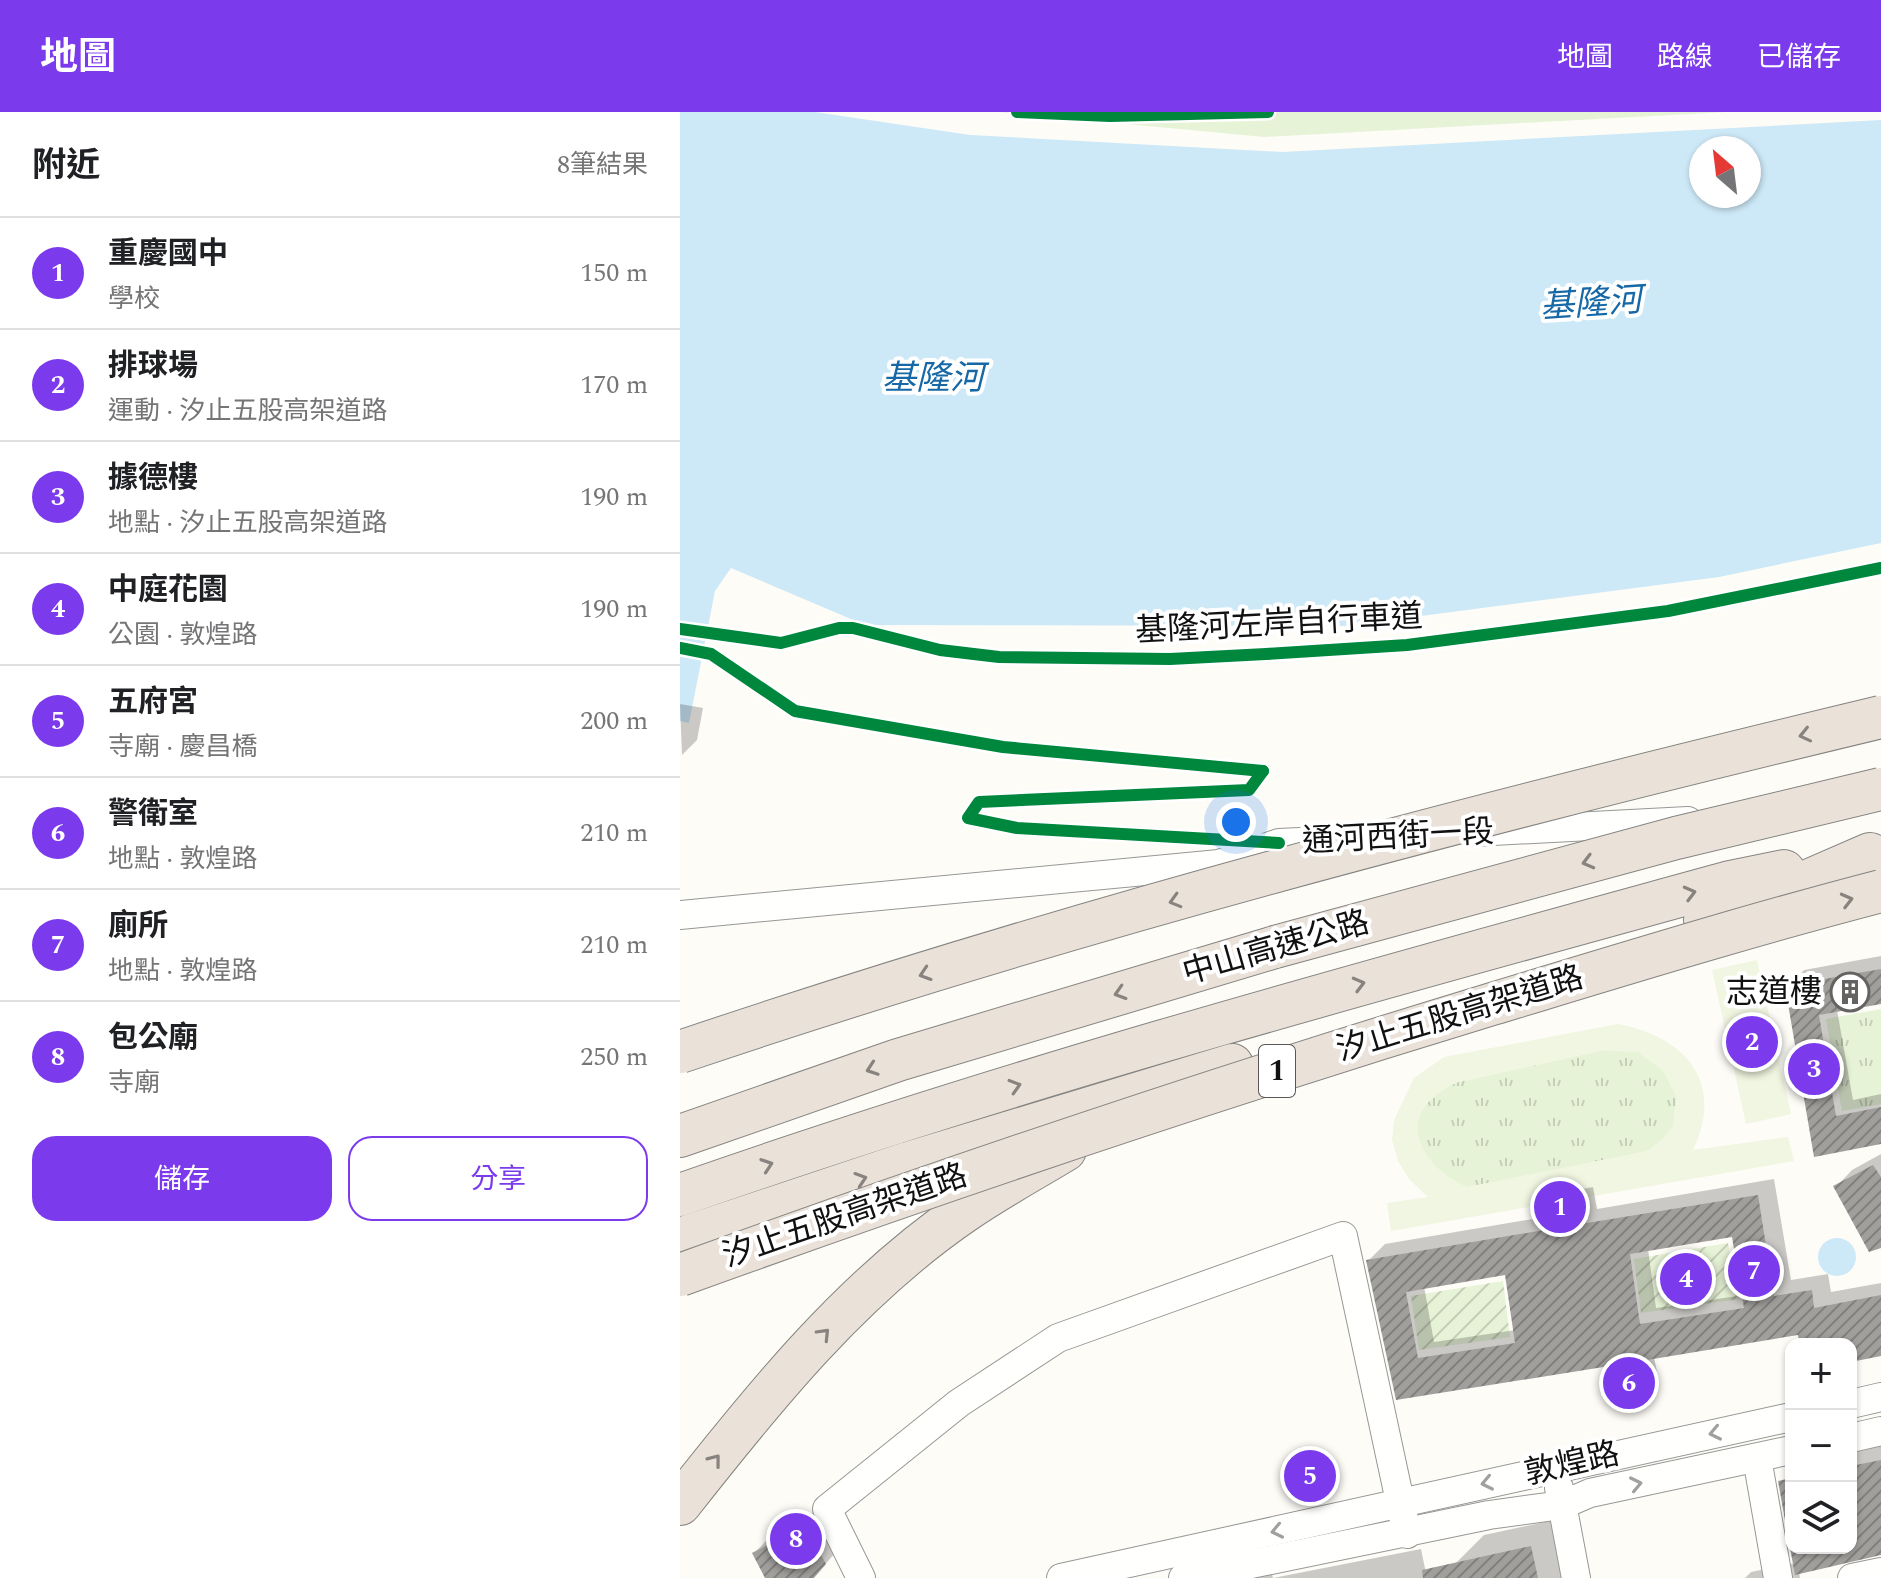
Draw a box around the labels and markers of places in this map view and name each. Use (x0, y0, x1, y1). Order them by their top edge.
place label: 志道樓 (1726, 968, 1822, 1017)
building icon: 志道樓 (1829, 971, 1871, 1013)
pin: 2 (1726, 1012, 1778, 1072)
pin: 3 (1788, 1039, 1840, 1099)
pin: 1 (1534, 1177, 1586, 1237)
pin: 7 (1728, 1241, 1780, 1301)
pin: 4 (1660, 1249, 1712, 1309)
pin: 6 (1603, 1353, 1655, 1413)
pin: 5 (1284, 1446, 1336, 1506)
pin: 8 (770, 1509, 822, 1569)

